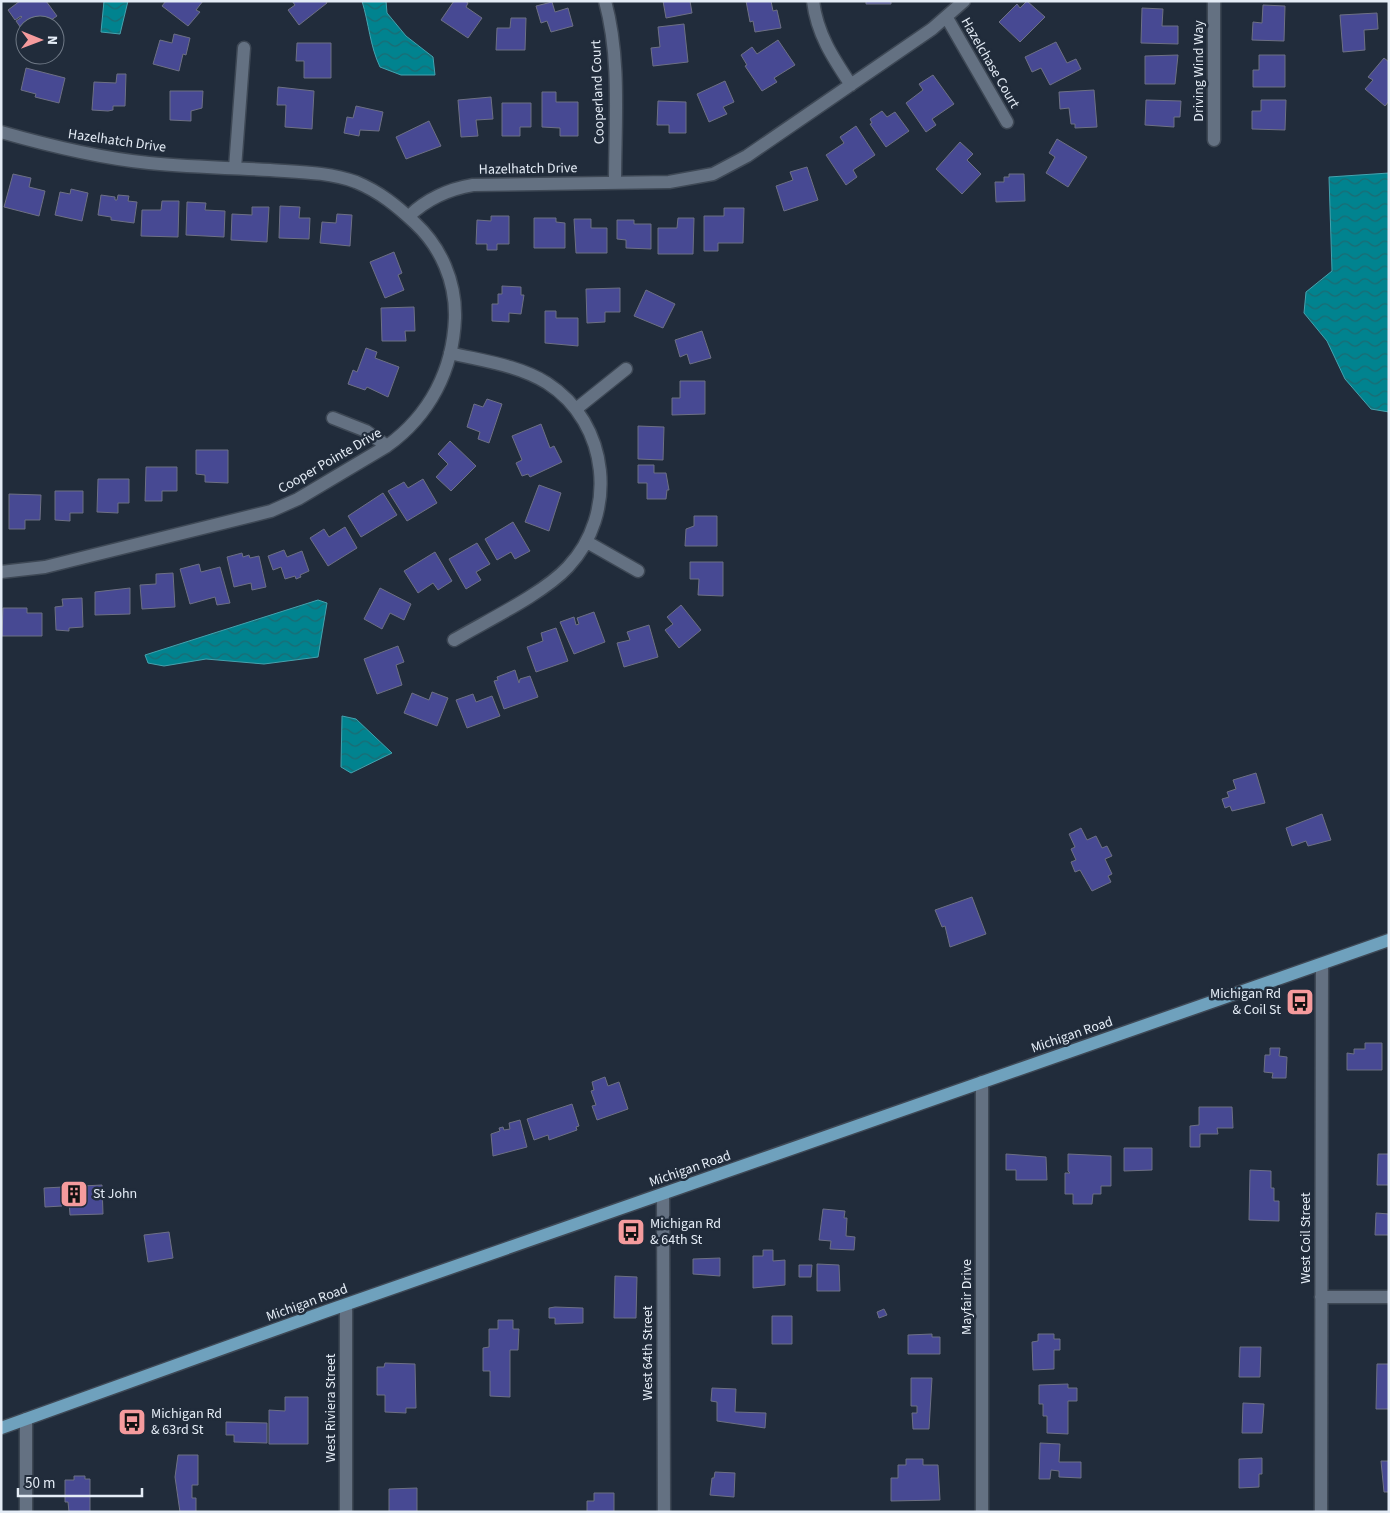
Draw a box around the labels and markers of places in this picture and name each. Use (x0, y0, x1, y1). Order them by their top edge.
place label: Michigan Rd & Coil St (1210, 984, 1281, 1020)
bus stop icon: Michigan Rd & Coil St (1285, 987, 1315, 1017)
building icon: St John (59, 1179, 89, 1209)
place label: St John (93, 1184, 137, 1204)
place label: Michigan Rd & 64th St (650, 1214, 721, 1250)
bus stop icon: Michigan Rd & 64th St (616, 1217, 646, 1247)
place label: Michigan Rd & 63rd St (151, 1404, 222, 1440)
bus stop icon: Michigan Rd & 63rd St (117, 1407, 147, 1437)

